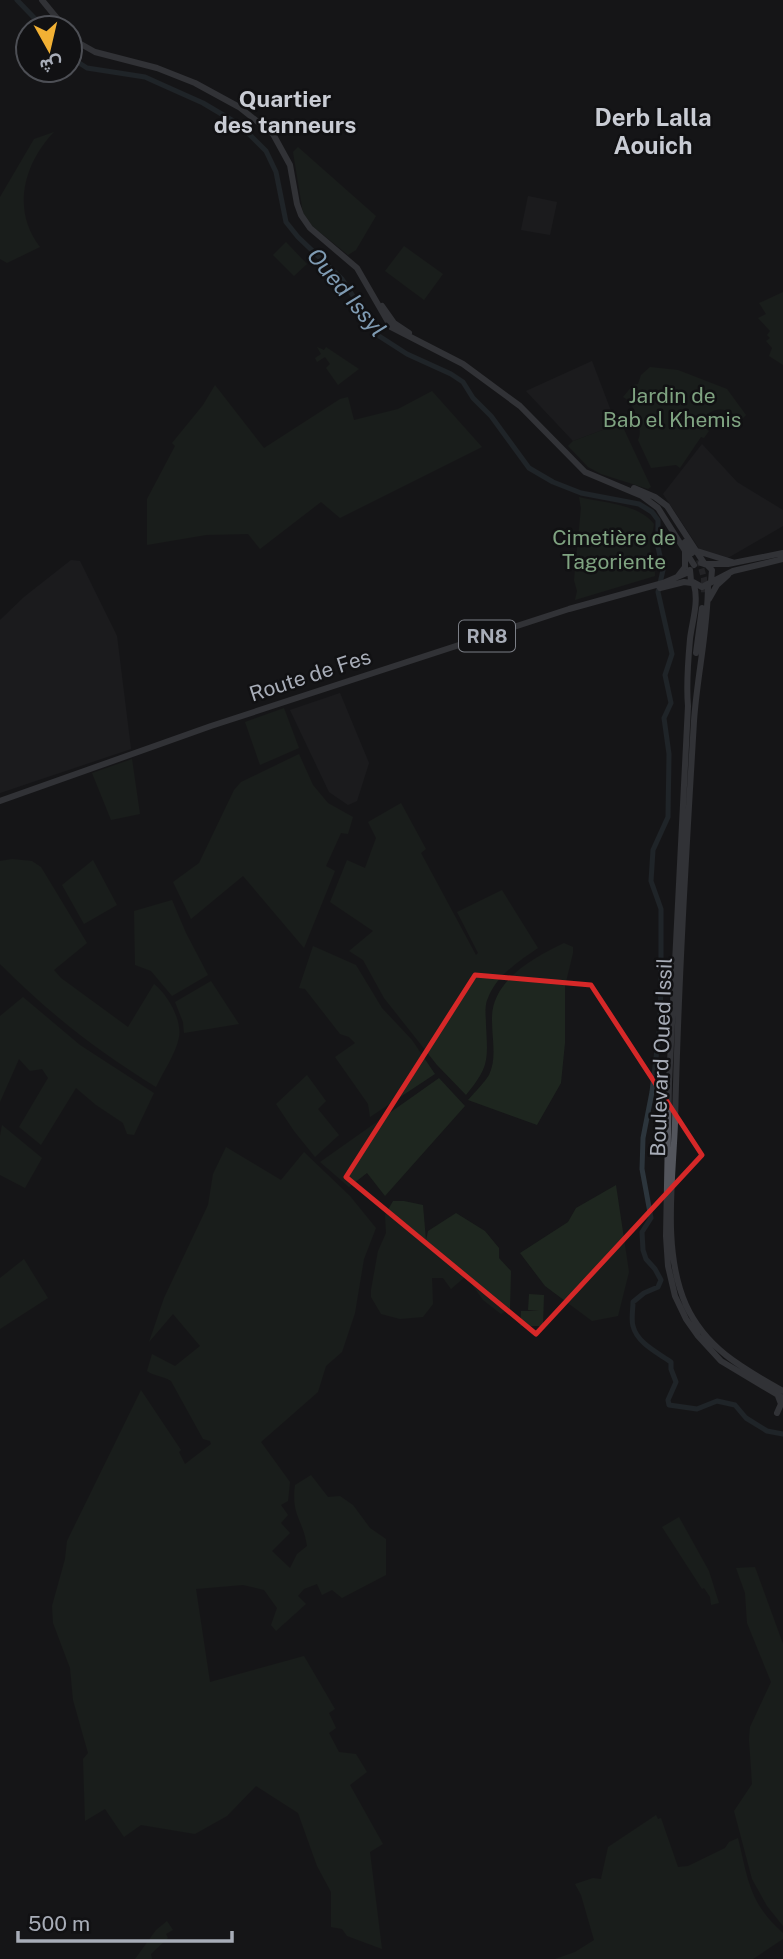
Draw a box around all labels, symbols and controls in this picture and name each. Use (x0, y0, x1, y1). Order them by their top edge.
north arrow (14, 14, 84, 84)
text: ش (38, 52, 64, 78)
district label: Quartier des tanneurs (214, 85, 356, 138)
district label: Derb Lalla Aouich (594, 103, 712, 159)
water label: Oued Issyl (302, 242, 392, 342)
park label: Jardin de Bab el Khemis (603, 383, 741, 432)
park label: Cimetière de Tagoriente (552, 525, 676, 574)
road number: RN8 (459, 621, 515, 652)
street label: Route de Fes (246, 644, 374, 706)
street label: Boulevard Oued Issil (645, 957, 677, 1157)
scale bar (18, 1899, 231, 1943)
text: 500 m (28, 1911, 90, 1936)

